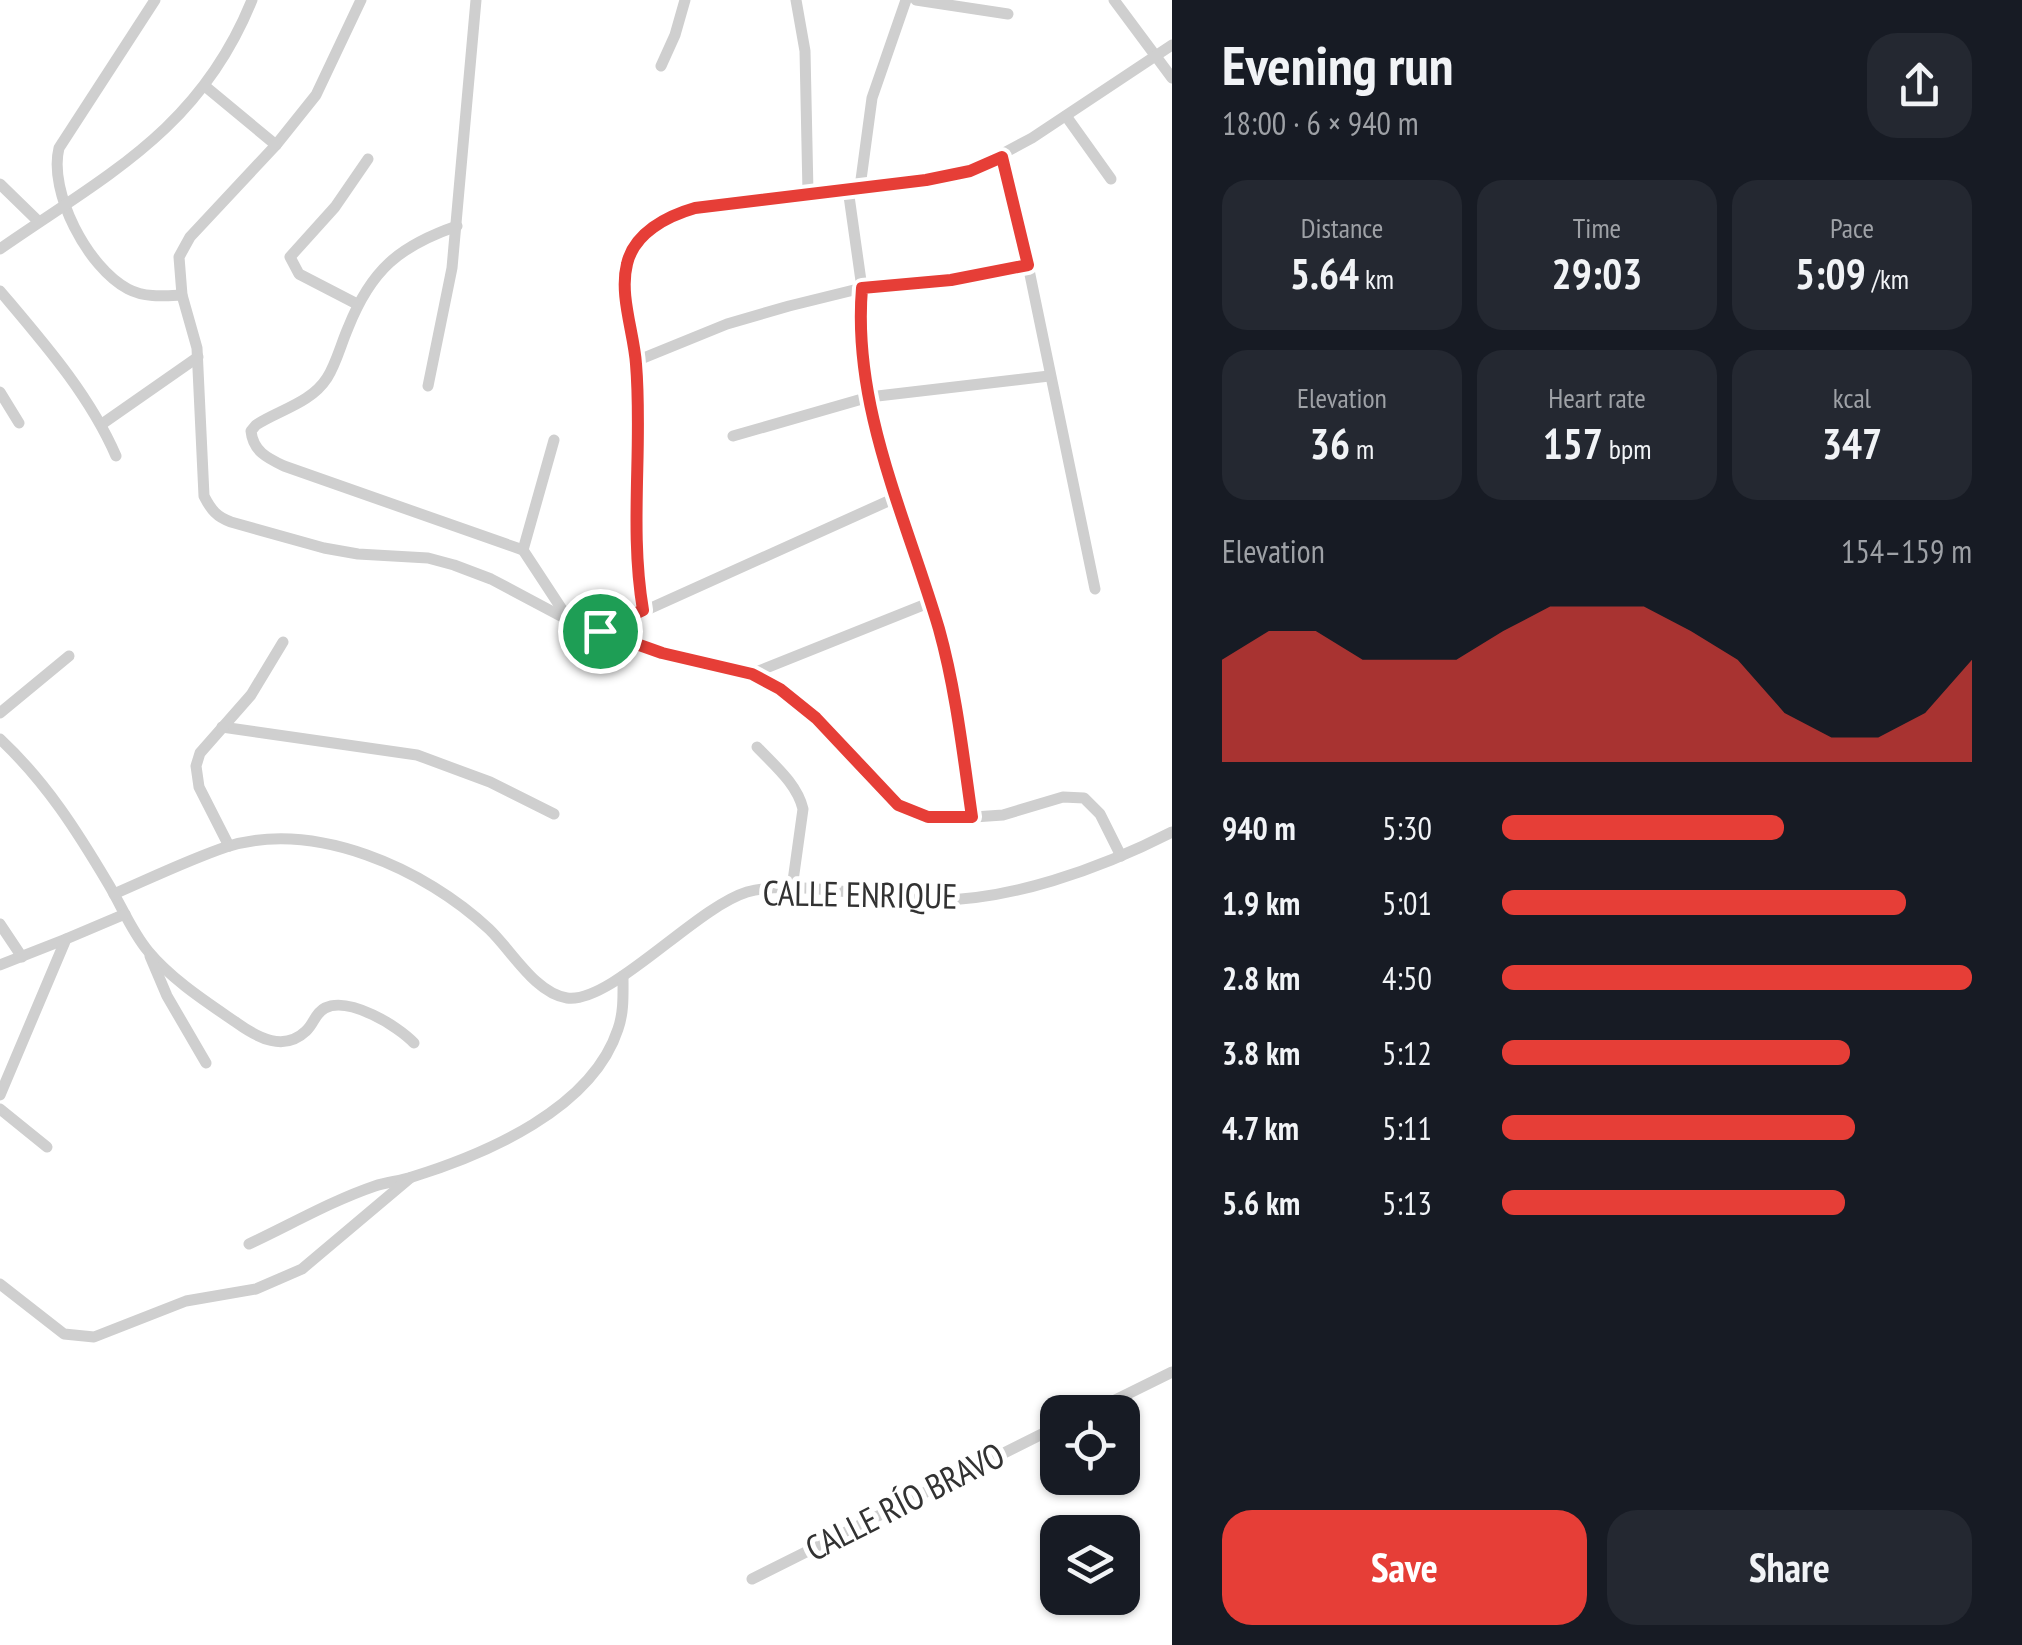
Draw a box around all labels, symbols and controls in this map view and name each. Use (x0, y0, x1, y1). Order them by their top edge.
text: Evening run (1222, 29, 1454, 100)
button: share (1867, 33, 1972, 138)
text: 18:00 · 6 × 940 m (1222, 102, 1419, 144)
text: Distance (1301, 209, 1383, 246)
text: Time (1573, 209, 1621, 246)
text: Pace (1830, 209, 1874, 246)
text: 5.64 (1290, 246, 1359, 301)
text: 29:03 (1552, 246, 1642, 301)
text: 5:09 (1795, 246, 1866, 301)
text: km (1359, 260, 1394, 297)
text: /km (1866, 260, 1909, 297)
text: Elevation (1297, 379, 1387, 416)
text: Heart rate (1548, 379, 1646, 416)
text: kcal (1833, 379, 1871, 416)
text: 36 (1310, 416, 1350, 471)
text: 157 (1543, 416, 1603, 471)
text: 347 (1822, 416, 1882, 471)
text: m (1350, 430, 1374, 467)
text: bpm (1603, 430, 1651, 467)
text: Elevation (1222, 530, 1325, 572)
text: 154–159 m (1841, 530, 1972, 572)
pin (558, 589, 643, 674)
icon: arrive (573, 604, 628, 659)
text: 940 m (1222, 807, 1296, 849)
text: 5:30 (1382, 807, 1432, 849)
street label: CALLE ENRIQUE (762, 869, 958, 919)
text: 1.9 km (1222, 882, 1300, 924)
text: 5:01 (1382, 882, 1432, 924)
text: 2.8 km (1222, 957, 1300, 999)
text: 4:50 (1382, 957, 1432, 999)
text: 3.8 km (1222, 1032, 1300, 1074)
text: 5:12 (1382, 1032, 1432, 1074)
text: 4.7 km (1222, 1107, 1299, 1149)
text: 5:11 (1382, 1107, 1432, 1149)
text: 5.6 km (1222, 1182, 1300, 1224)
text: 5:13 (1382, 1182, 1432, 1224)
map controls (1040, 1395, 1140, 1615)
button: locate (1040, 1395, 1140, 1495)
street label: CALLE RÍO BRAVO (797, 1431, 1012, 1571)
button: Save (1222, 1510, 1587, 1625)
button: Share (1607, 1510, 1972, 1625)
button: layers (1040, 1515, 1140, 1615)

